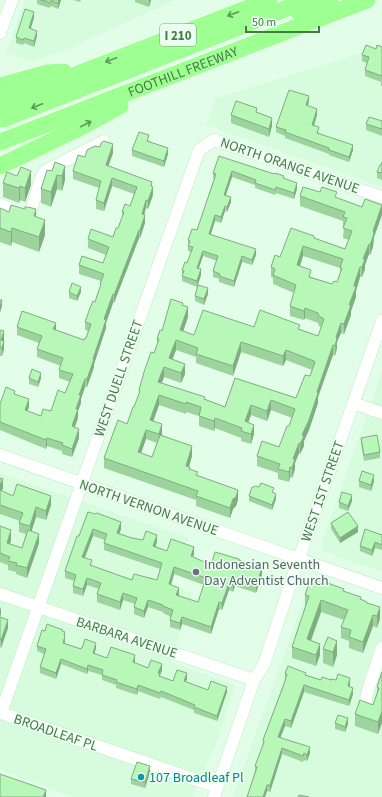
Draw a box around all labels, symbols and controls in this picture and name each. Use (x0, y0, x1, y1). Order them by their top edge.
scale bar (246, 8, 319, 34)
one-way arrow (227, 10, 239, 18)
text: 50 m (252, 14, 276, 31)
road number: I 210 (160, 24, 196, 46)
street label: FOOTHILL FREEWAY (125, 42, 241, 103)
one-way arrow (106, 57, 118, 65)
one-way arrow (31, 103, 44, 110)
one-way arrow (79, 120, 91, 127)
street label: NORTH ORANGE AVENUE (218, 133, 362, 199)
street label: WEST DUELL STREET (90, 317, 148, 439)
street label: WEST 1ST STREET (296, 438, 350, 544)
street label: NORTH VERNON AVENUE (76, 475, 221, 541)
place label: Indonesian Seventh Day Adventist Church (204, 555, 329, 591)
marker: Indonesian Seventh Day Adventist Church (191, 567, 201, 577)
street label: BARBARA AVENUE (73, 612, 180, 664)
street label: BROADLEAF PL (11, 709, 101, 757)
place label: 107 Broadleaf Pl (149, 768, 244, 788)
marker: 107 Broadleaf Pl (136, 772, 146, 782)

